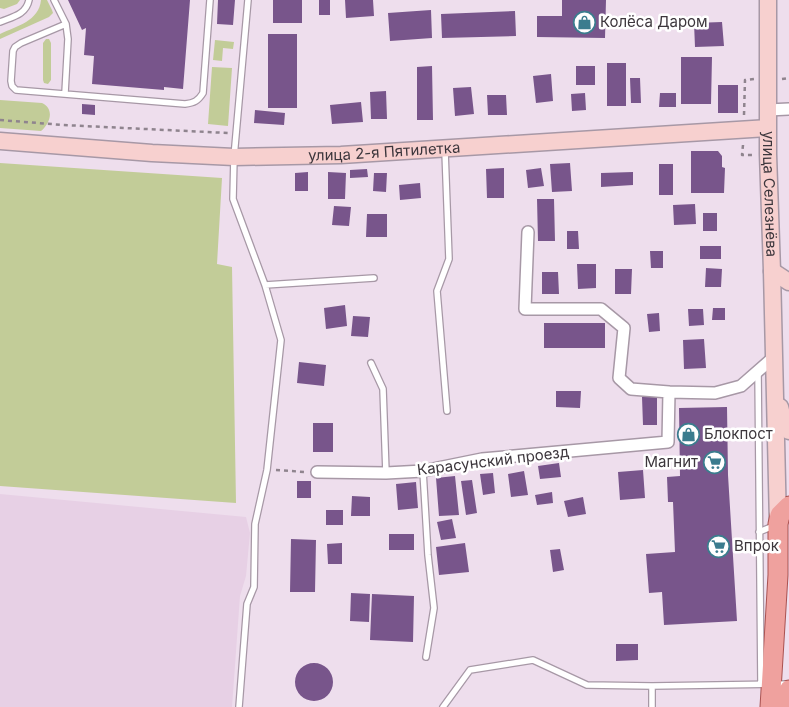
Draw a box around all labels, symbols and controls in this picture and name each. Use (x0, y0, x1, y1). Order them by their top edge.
shop icon: Колёса Даром (572, 10, 596, 34)
place label: Колёса Даром (600, 12, 708, 31)
street label: улица Селезнёва (759, 131, 782, 257)
street label: улица 2-я Пятилетка (308, 137, 461, 165)
shop icon: Блокпост (676, 422, 700, 446)
place label: Блокпост (704, 424, 773, 443)
street label: Карасунский проезд (416, 442, 570, 479)
supermarket icon: Магнит (702, 450, 726, 474)
place label: Магнит (645, 452, 698, 471)
supermarket icon: Впрок (706, 534, 730, 558)
place label: Впрок (734, 536, 779, 555)

